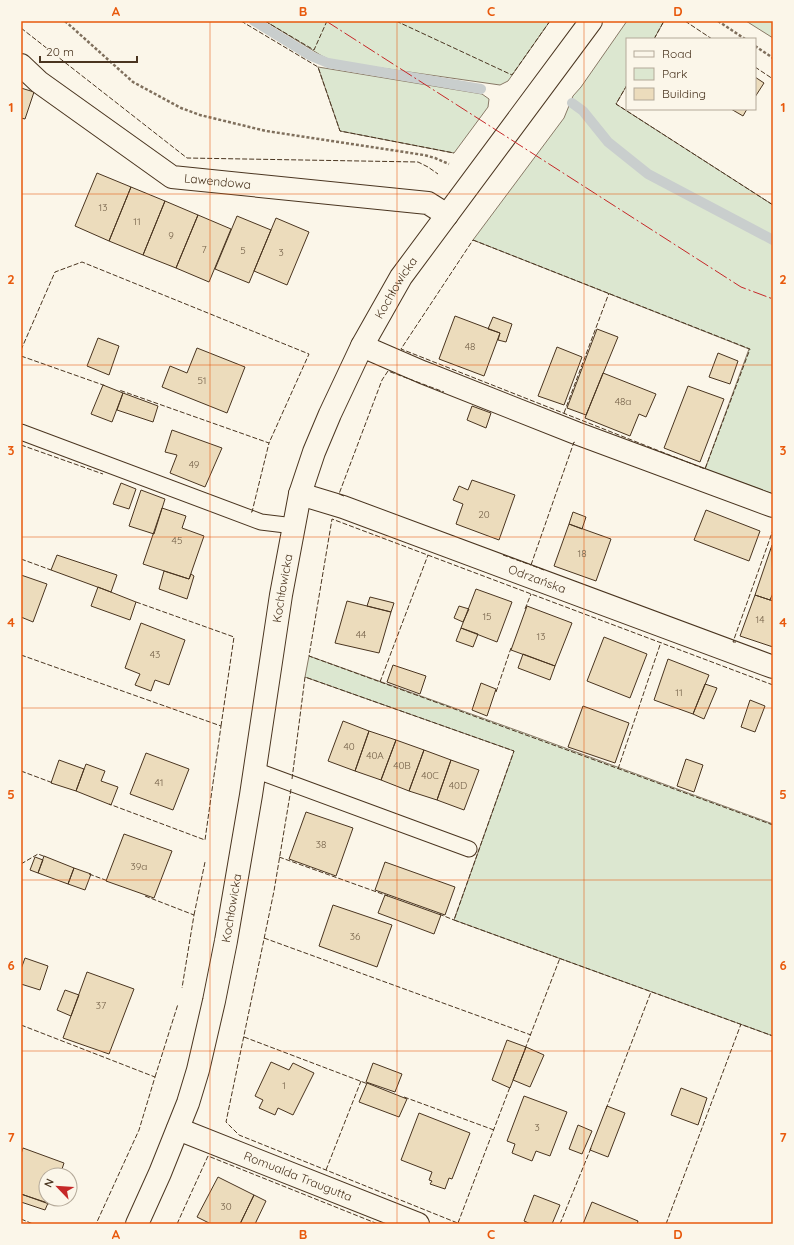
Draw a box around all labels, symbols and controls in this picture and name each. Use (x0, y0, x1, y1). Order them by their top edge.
text: A (112, 3, 121, 19)
text: B (299, 3, 307, 19)
text: C (487, 3, 495, 19)
text: D (673, 3, 683, 19)
scale bar (40, 38, 137, 64)
legend (626, 38, 756, 110)
text: 20 m (46, 44, 74, 59)
text: Road (662, 46, 692, 61)
text: Park (662, 66, 687, 81)
text: Building (662, 86, 706, 101)
text: 1 (8, 99, 14, 115)
text: 1 (780, 99, 786, 115)
street label: Lawendowa (183, 170, 252, 192)
house number: 13 (99, 201, 107, 214)
house number: 11 (133, 215, 141, 228)
house number: 9 (168, 229, 174, 242)
house number: 7 (201, 243, 207, 256)
house number: 5 (240, 244, 246, 257)
house number: 3 (278, 246, 284, 259)
street label: Kochłowicka (371, 254, 420, 321)
text: 2 (7, 271, 15, 287)
text: 2 (779, 271, 787, 287)
house number: 48 (465, 340, 475, 353)
house number: 51 (197, 374, 207, 387)
house number: 48a (615, 395, 631, 408)
text: 3 (8, 442, 15, 458)
text: 3 (780, 442, 787, 458)
house number: 49 (189, 458, 200, 471)
house number: 20 (478, 508, 490, 521)
house number: 45 (172, 534, 182, 547)
house number: 18 (577, 547, 587, 560)
street label: Kochłowicka (269, 553, 296, 624)
street label: Odrzańska (506, 561, 568, 596)
house number: 15 (482, 610, 492, 623)
house number: 14 (756, 613, 764, 626)
text: 4 (7, 614, 15, 630)
text: 4 (779, 614, 787, 630)
house number: 44 (356, 628, 366, 641)
house number: 13 (537, 630, 545, 643)
house number: 43 (150, 648, 160, 661)
house number: 11 (675, 686, 683, 699)
house number: 40 (343, 740, 355, 753)
house number: 40A (366, 749, 384, 762)
house number: 40B (393, 759, 411, 772)
house number: 40C (421, 769, 439, 782)
house number: 41 (155, 776, 163, 789)
house number: 40D (449, 779, 467, 792)
text: 5 (7, 786, 15, 802)
text: 5 (779, 786, 787, 802)
house number: 38 (316, 838, 326, 851)
house number: 39a (131, 860, 147, 873)
street label: Kochłowicka (218, 873, 244, 944)
house number: 36 (350, 930, 361, 943)
text: 6 (7, 957, 15, 973)
text: 6 (779, 957, 787, 973)
house number: 37 (96, 999, 106, 1012)
house number: 1 (282, 1079, 286, 1092)
house number: 3 (534, 1121, 540, 1134)
text: 7 (7, 1129, 15, 1145)
text: 7 (779, 1129, 787, 1145)
street label: Romualda Traugutta (242, 1148, 355, 1204)
north arrow (38, 1167, 78, 1207)
text: N (41, 1176, 57, 1189)
house number: 30 (220, 1200, 232, 1213)
text: A (112, 1226, 121, 1242)
text: B (299, 1226, 307, 1242)
text: C (487, 1226, 495, 1242)
text: D (673, 1226, 683, 1242)

